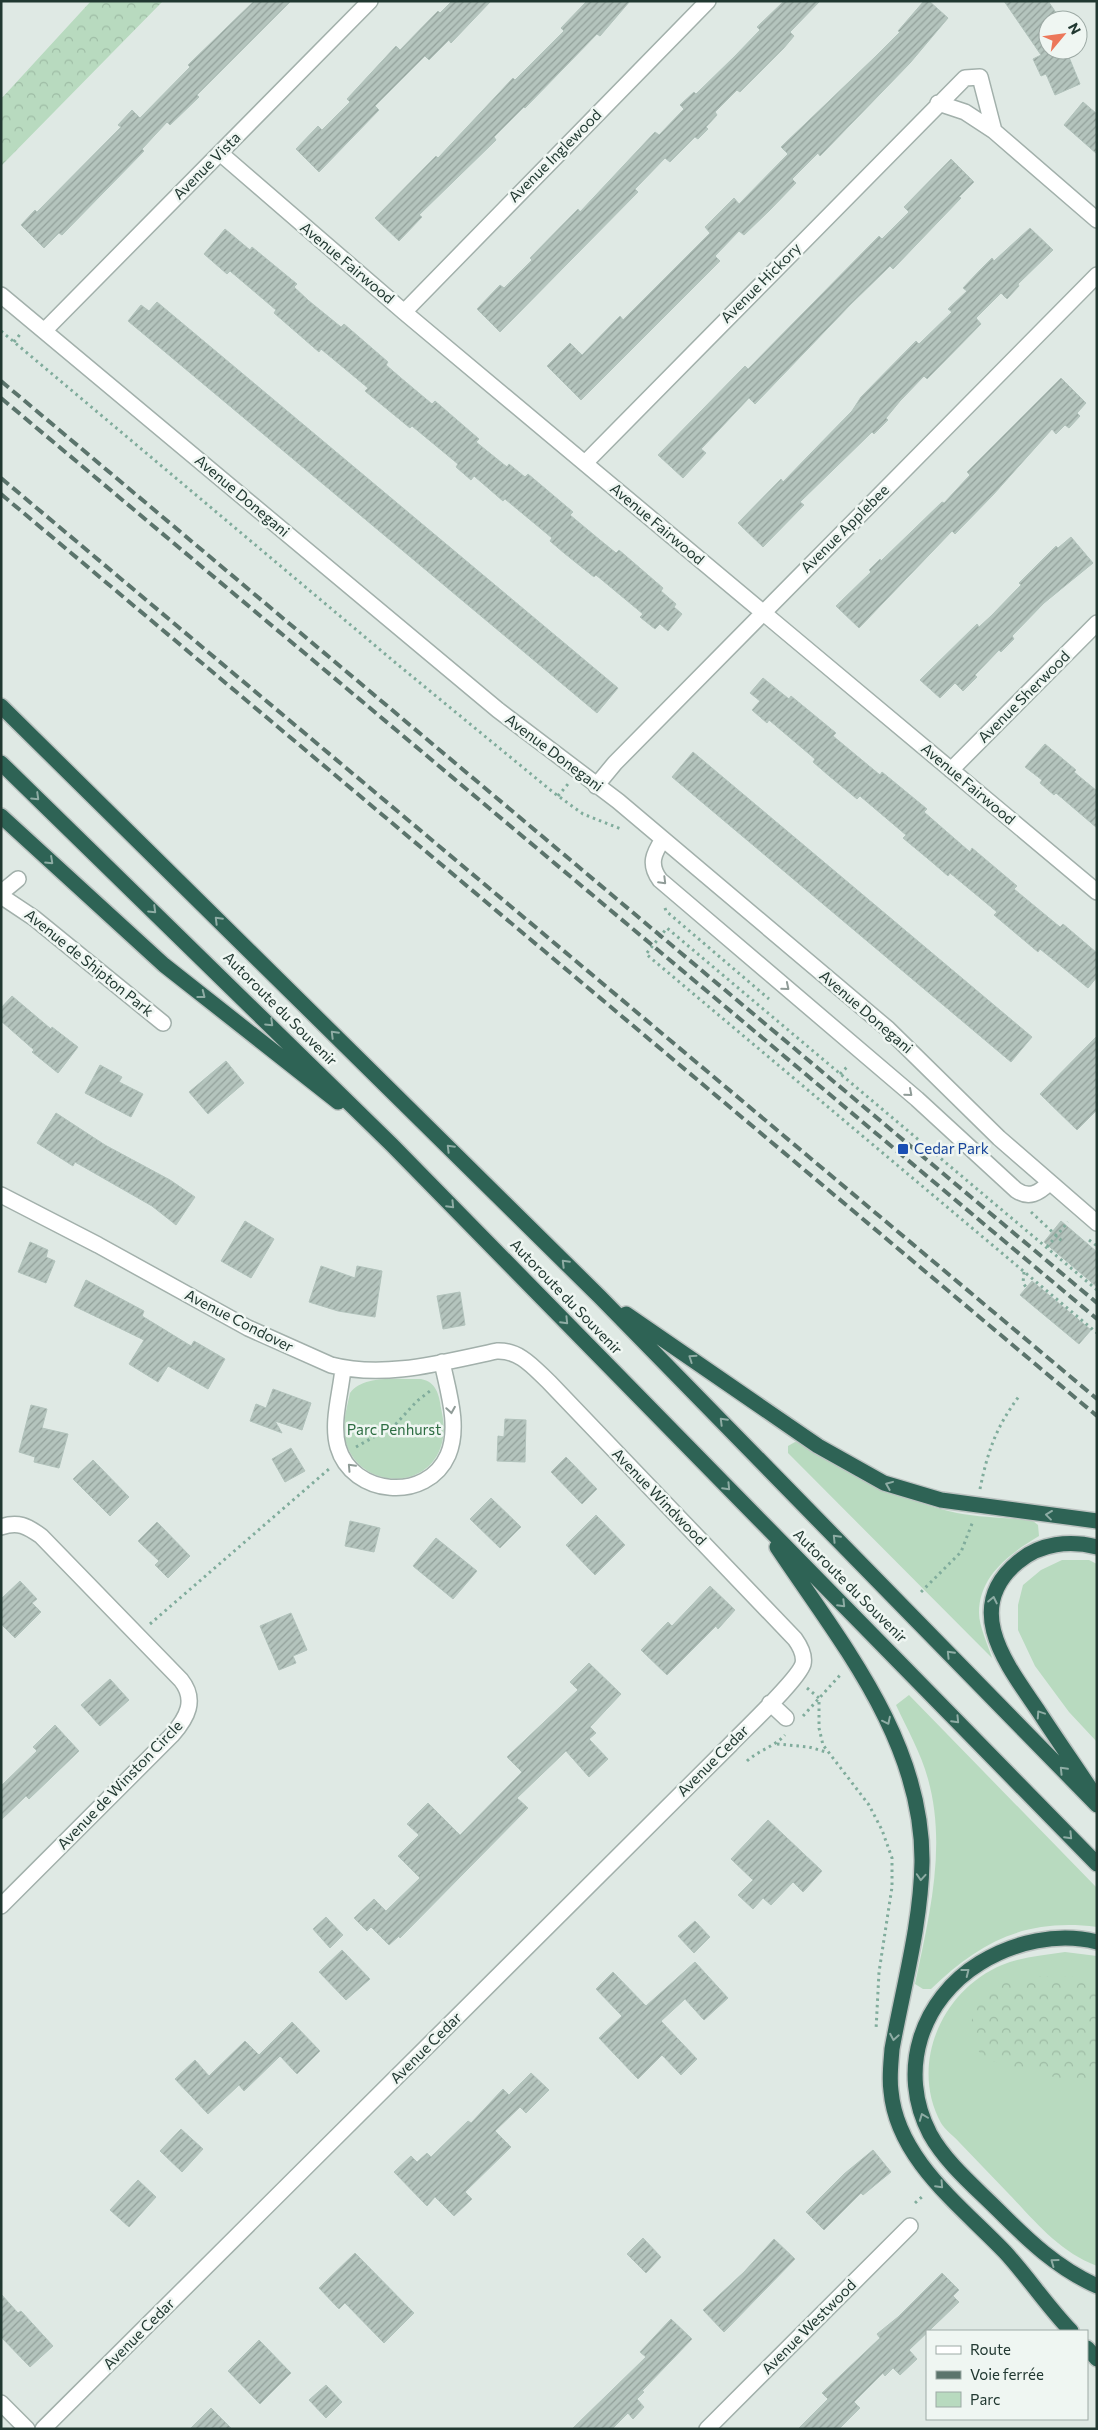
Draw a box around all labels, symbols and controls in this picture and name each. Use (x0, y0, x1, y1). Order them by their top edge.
north arrow (1038, 10, 1088, 60)
text: N (1065, 20, 1085, 37)
street label: Avenue Inglewood (504, 105, 604, 205)
street label: Avenue Vista (169, 128, 244, 203)
street label: Avenue Fairwood (297, 218, 398, 307)
street label: Avenue Hickory (716, 238, 804, 326)
street label: Avenue Donegani (192, 451, 294, 540)
street label: Avenue Fairwood (607, 479, 708, 568)
street label: Avenue Applebee (796, 480, 892, 576)
street label: Avenue Sherwood (974, 647, 1073, 746)
street label: Avenue Donegani (502, 710, 607, 795)
street label: Avenue Fairwood (918, 739, 1019, 828)
one-way arrow (31, 791, 40, 800)
one-way arrow (44, 855, 53, 864)
one-way arrow (657, 875, 666, 884)
one-way arrow (148, 904, 157, 913)
street label: Avenue de Shipton Park (22, 905, 158, 1020)
one-way arrow (215, 917, 224, 926)
street label: Autoroute du Souvenir (220, 948, 341, 1069)
street label: Avenue Donegani (816, 966, 917, 1057)
one-way arrow (780, 981, 789, 990)
one-way arrow (196, 990, 205, 998)
one-way arrow (264, 1017, 273, 1026)
one-way arrow (331, 1031, 340, 1040)
one-way arrow (904, 1087, 913, 1096)
place label: Cedar Park (914, 1139, 989, 1157)
marker: Cedar Park (896, 1142, 910, 1156)
one-way arrow (446, 1145, 455, 1154)
one-way arrow (445, 1199, 454, 1208)
street label: Autoroute du Souvenir (507, 1235, 626, 1358)
one-way arrow (562, 1259, 571, 1268)
street label: Avenue Condover (182, 1285, 297, 1355)
one-way arrow (559, 1315, 568, 1324)
one-way arrow (688, 1355, 697, 1365)
one-way arrow (445, 1407, 456, 1415)
one-way arrow (719, 1418, 728, 1427)
park label: Parc Penhurst (347, 1420, 441, 1438)
street label: Avenue Windwood (609, 1444, 711, 1548)
one-way arrow (348, 1464, 357, 1473)
one-way arrow (721, 1481, 730, 1490)
one-way arrow (885, 1481, 894, 1491)
one-way arrow (1044, 1510, 1053, 1520)
street label: Autoroute du Souvenir (790, 1525, 911, 1646)
one-way arrow (833, 1534, 842, 1543)
one-way arrow (988, 1596, 998, 1605)
one-way arrow (836, 1598, 845, 1607)
one-way arrow (946, 1651, 955, 1660)
one-way arrow (1037, 1710, 1047, 1719)
one-way arrow (950, 1714, 959, 1723)
one-way arrow (881, 1715, 891, 1724)
street label: Avenue de Winston Circle (53, 1716, 186, 1853)
street label: Avenue Cedar (673, 1721, 752, 1800)
one-way arrow (1060, 1767, 1069, 1776)
one-way arrow (1063, 1830, 1072, 1839)
one-way arrow (916, 1874, 927, 1882)
one-way arrow (960, 1970, 969, 1978)
street label: Avenue Cedar (386, 2008, 465, 2087)
one-way arrow (889, 2033, 899, 2042)
one-way arrow (919, 2113, 929, 2122)
one-way arrow (935, 2180, 944, 2189)
one-way arrow (1051, 2260, 1060, 2268)
street label: Avenue Westwood (757, 2275, 859, 2377)
street label: Avenue Cedar (99, 2294, 178, 2373)
legend (926, 2330, 1088, 2420)
text: Route (970, 2340, 1011, 2358)
text: Voie ferrée (970, 2365, 1044, 2383)
text: Parc (970, 2390, 1000, 2408)

